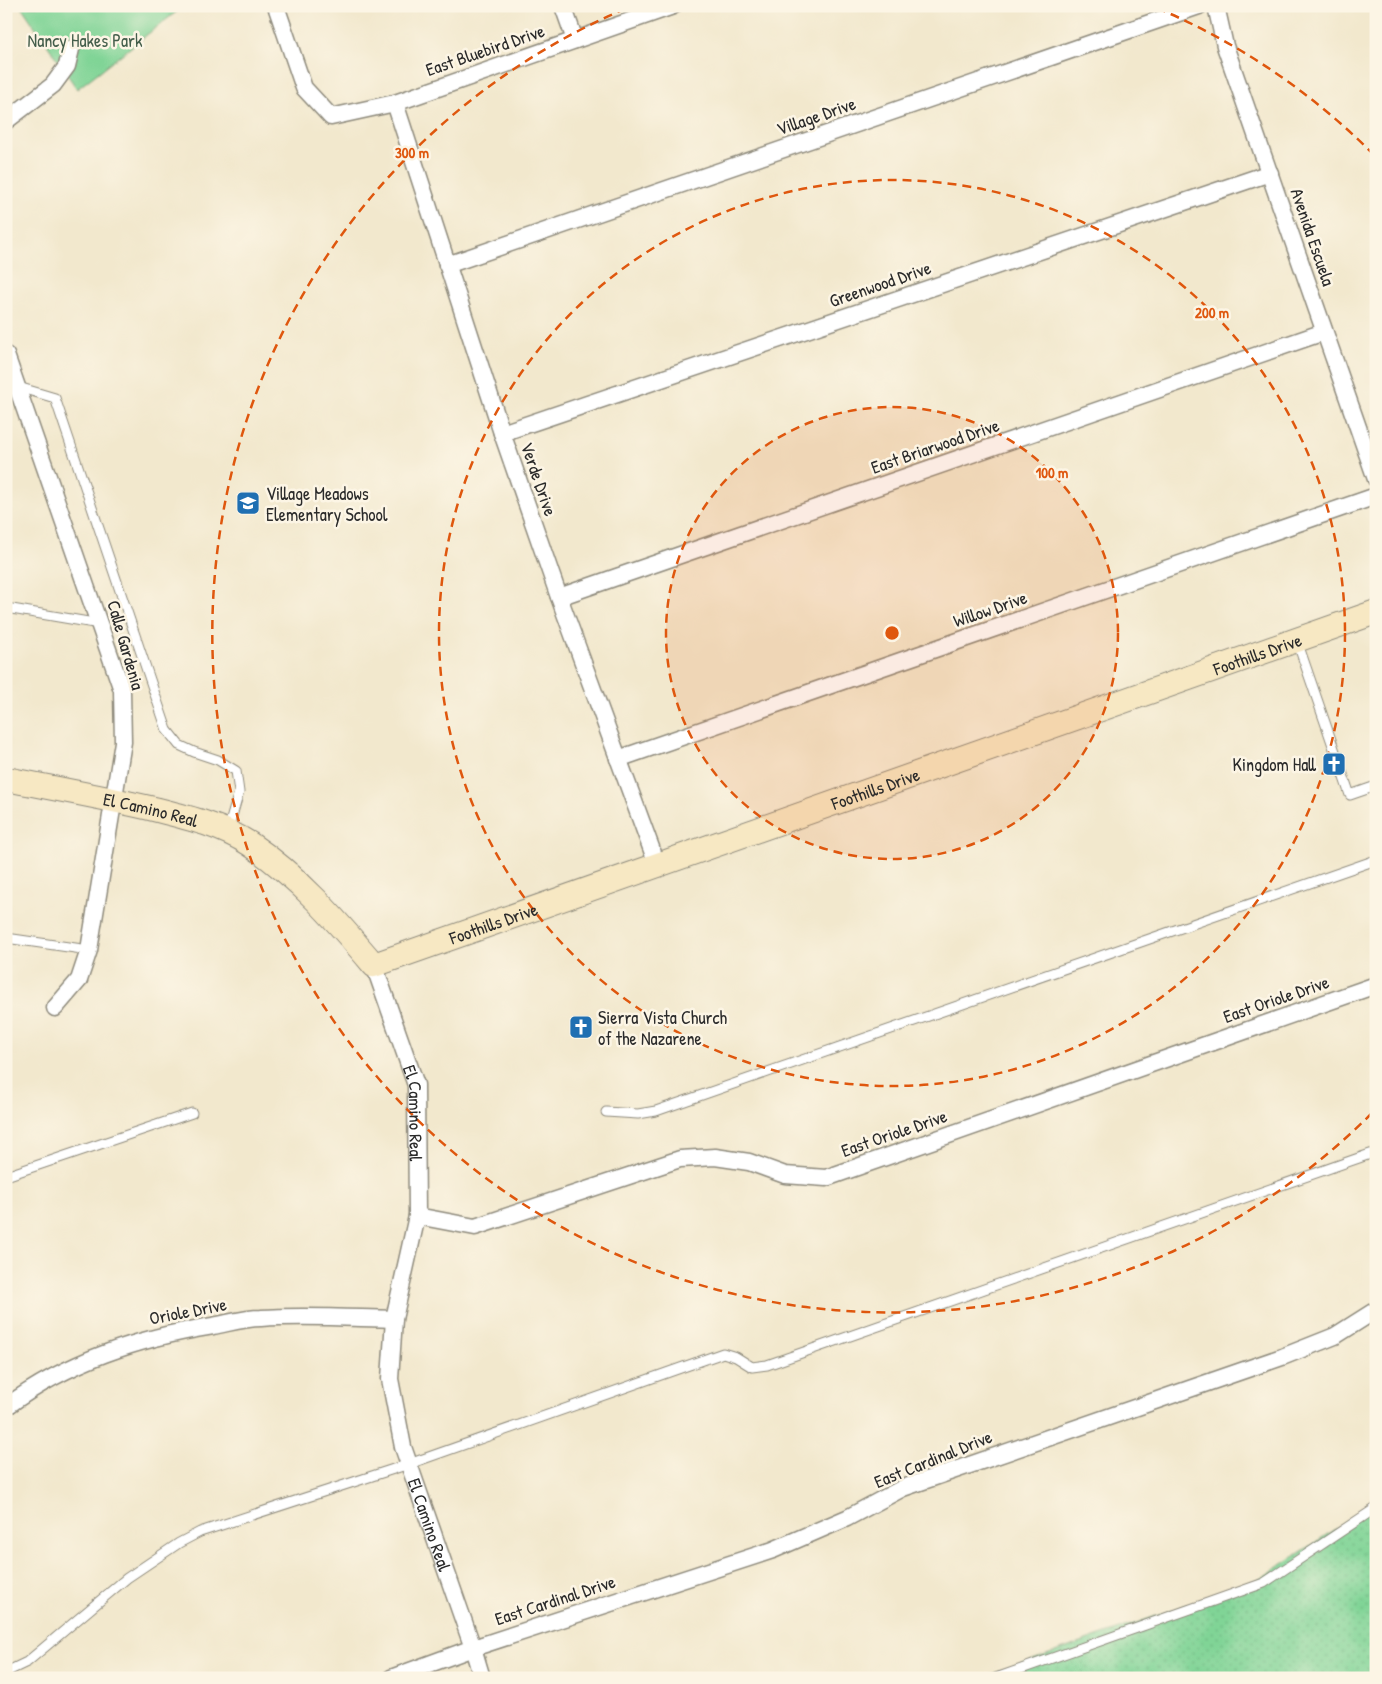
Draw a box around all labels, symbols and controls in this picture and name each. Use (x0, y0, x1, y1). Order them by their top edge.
street label: East Bluebird Drive (422, 18, 548, 82)
park label: Nancy Hakes Park (28, 28, 143, 53)
street label: Village Drive (773, 91, 859, 141)
text: 300 m (395, 142, 429, 163)
street label: Avenida Escuela (1285, 185, 1341, 289)
street label: Greenwood Drive (826, 255, 934, 313)
text: 200 m (1195, 302, 1229, 323)
street label: East Briarwood Drive (867, 412, 1003, 480)
street label: Verde Drive (515, 439, 563, 519)
text: 100 m (1036, 462, 1068, 483)
place label: Village Meadows Elementary School (266, 481, 388, 527)
school or university icon: Village Meadows Elementary School (235, 490, 261, 516)
street label: Willow Drive (950, 585, 1030, 633)
street label: Calle Gardenia (101, 597, 151, 693)
centre of rings (883, 624, 901, 642)
street label: Foothills Drive (1209, 627, 1305, 681)
church icon: Kingdom Hall (1321, 751, 1347, 777)
place label: Kingdom Hall (1233, 752, 1316, 777)
street label: Foothills Drive (827, 761, 923, 816)
street label: El Camino Real (101, 786, 202, 833)
street label: Foothills Drive (445, 896, 541, 950)
street label: East Oriole Drive (1220, 969, 1332, 1029)
place label: Sierra Vista Church of the Nazarene (598, 1005, 728, 1051)
church icon: Sierra Vista Church of the Nazarene (568, 1014, 594, 1040)
street label: El Camino Real (397, 1061, 429, 1162)
street label: East Oriole Drive (838, 1103, 950, 1163)
street label: Oriole Drive (147, 1291, 229, 1331)
street label: East Cardinal Drive (870, 1424, 996, 1494)
street label: El Camino Real (402, 1475, 458, 1574)
street label: East Cardinal Drive (492, 1569, 618, 1631)

